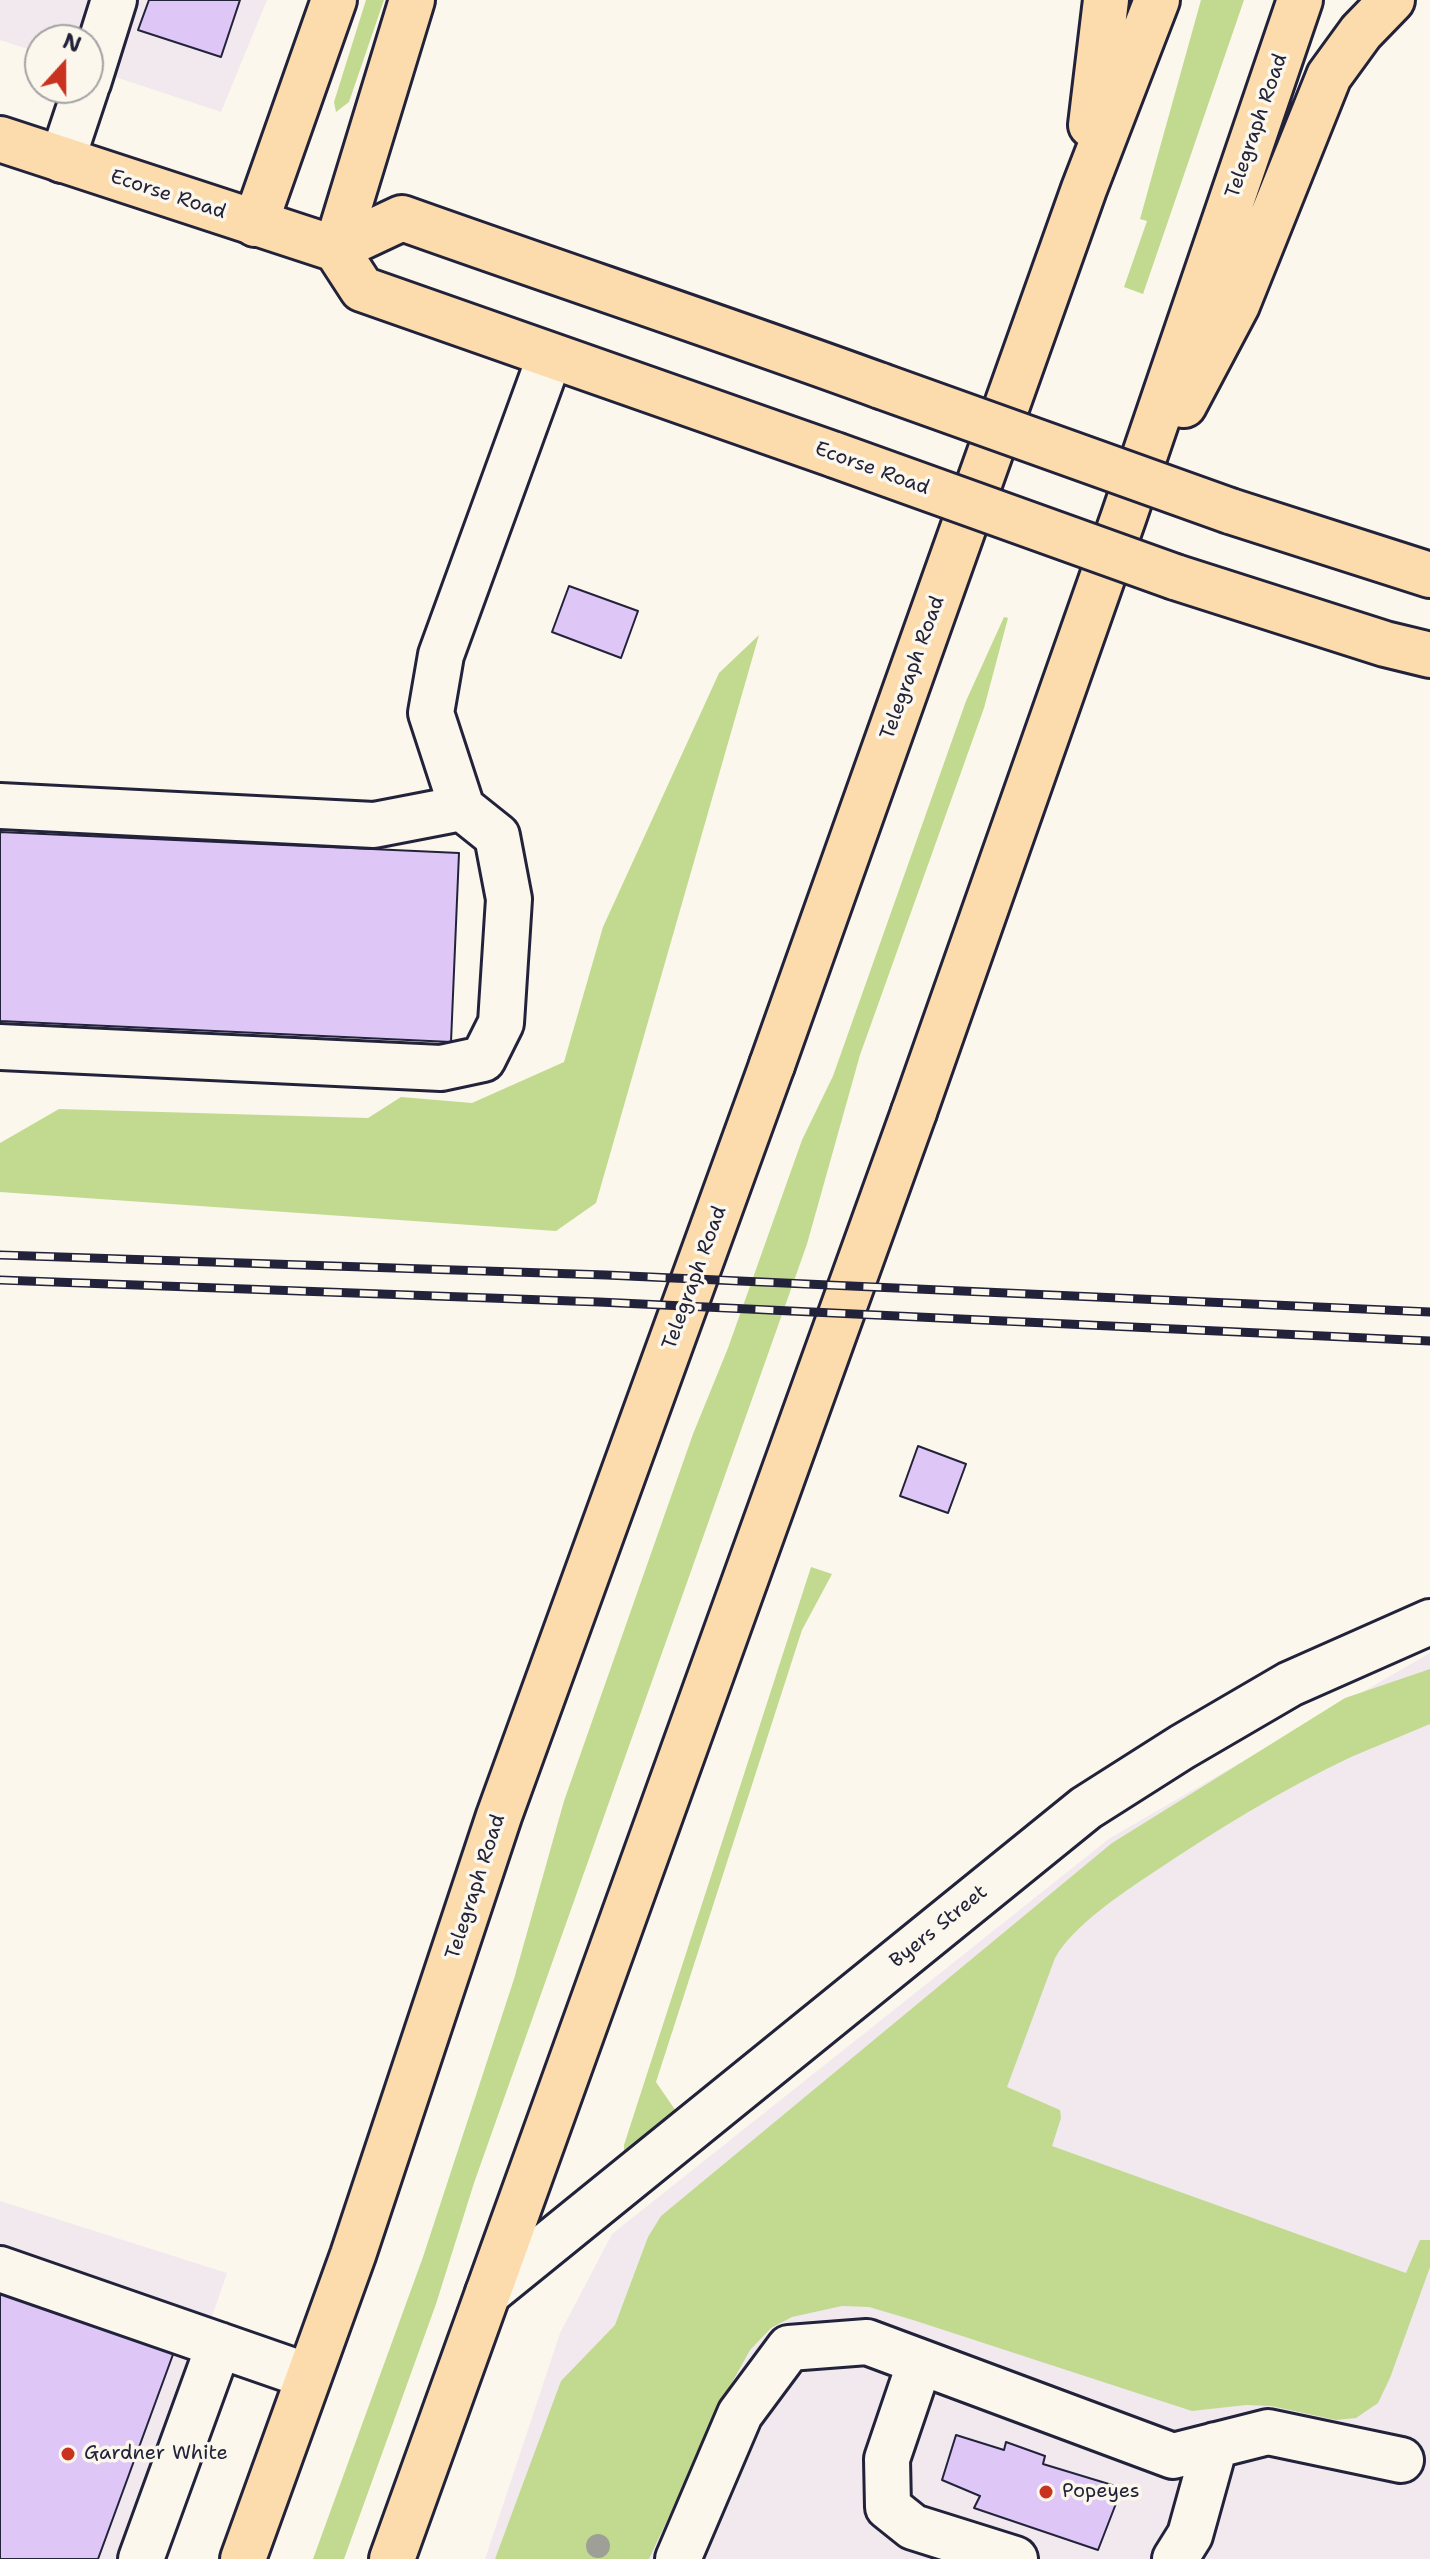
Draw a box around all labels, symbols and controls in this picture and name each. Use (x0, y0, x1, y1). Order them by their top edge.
north arrow (24, 24, 104, 104)
text: N (59, 26, 85, 60)
street label: Telegraph Road (1221, 51, 1293, 201)
street label: Ecorse Road (107, 165, 229, 225)
street label: Ecorse Road (811, 437, 933, 501)
street label: Telegraph Road (876, 593, 950, 743)
street label: Telegraph Road (658, 1203, 732, 1353)
street label: Telegraph Road (441, 1811, 511, 1963)
street label: Byers Street (886, 1880, 992, 1974)
place label: Gardner White (84, 2442, 228, 2466)
marker: Gardner White (59, 2445, 77, 2463)
place label: Popeyes (1062, 2480, 1140, 2504)
marker: Popeyes (1037, 2483, 1055, 2501)

